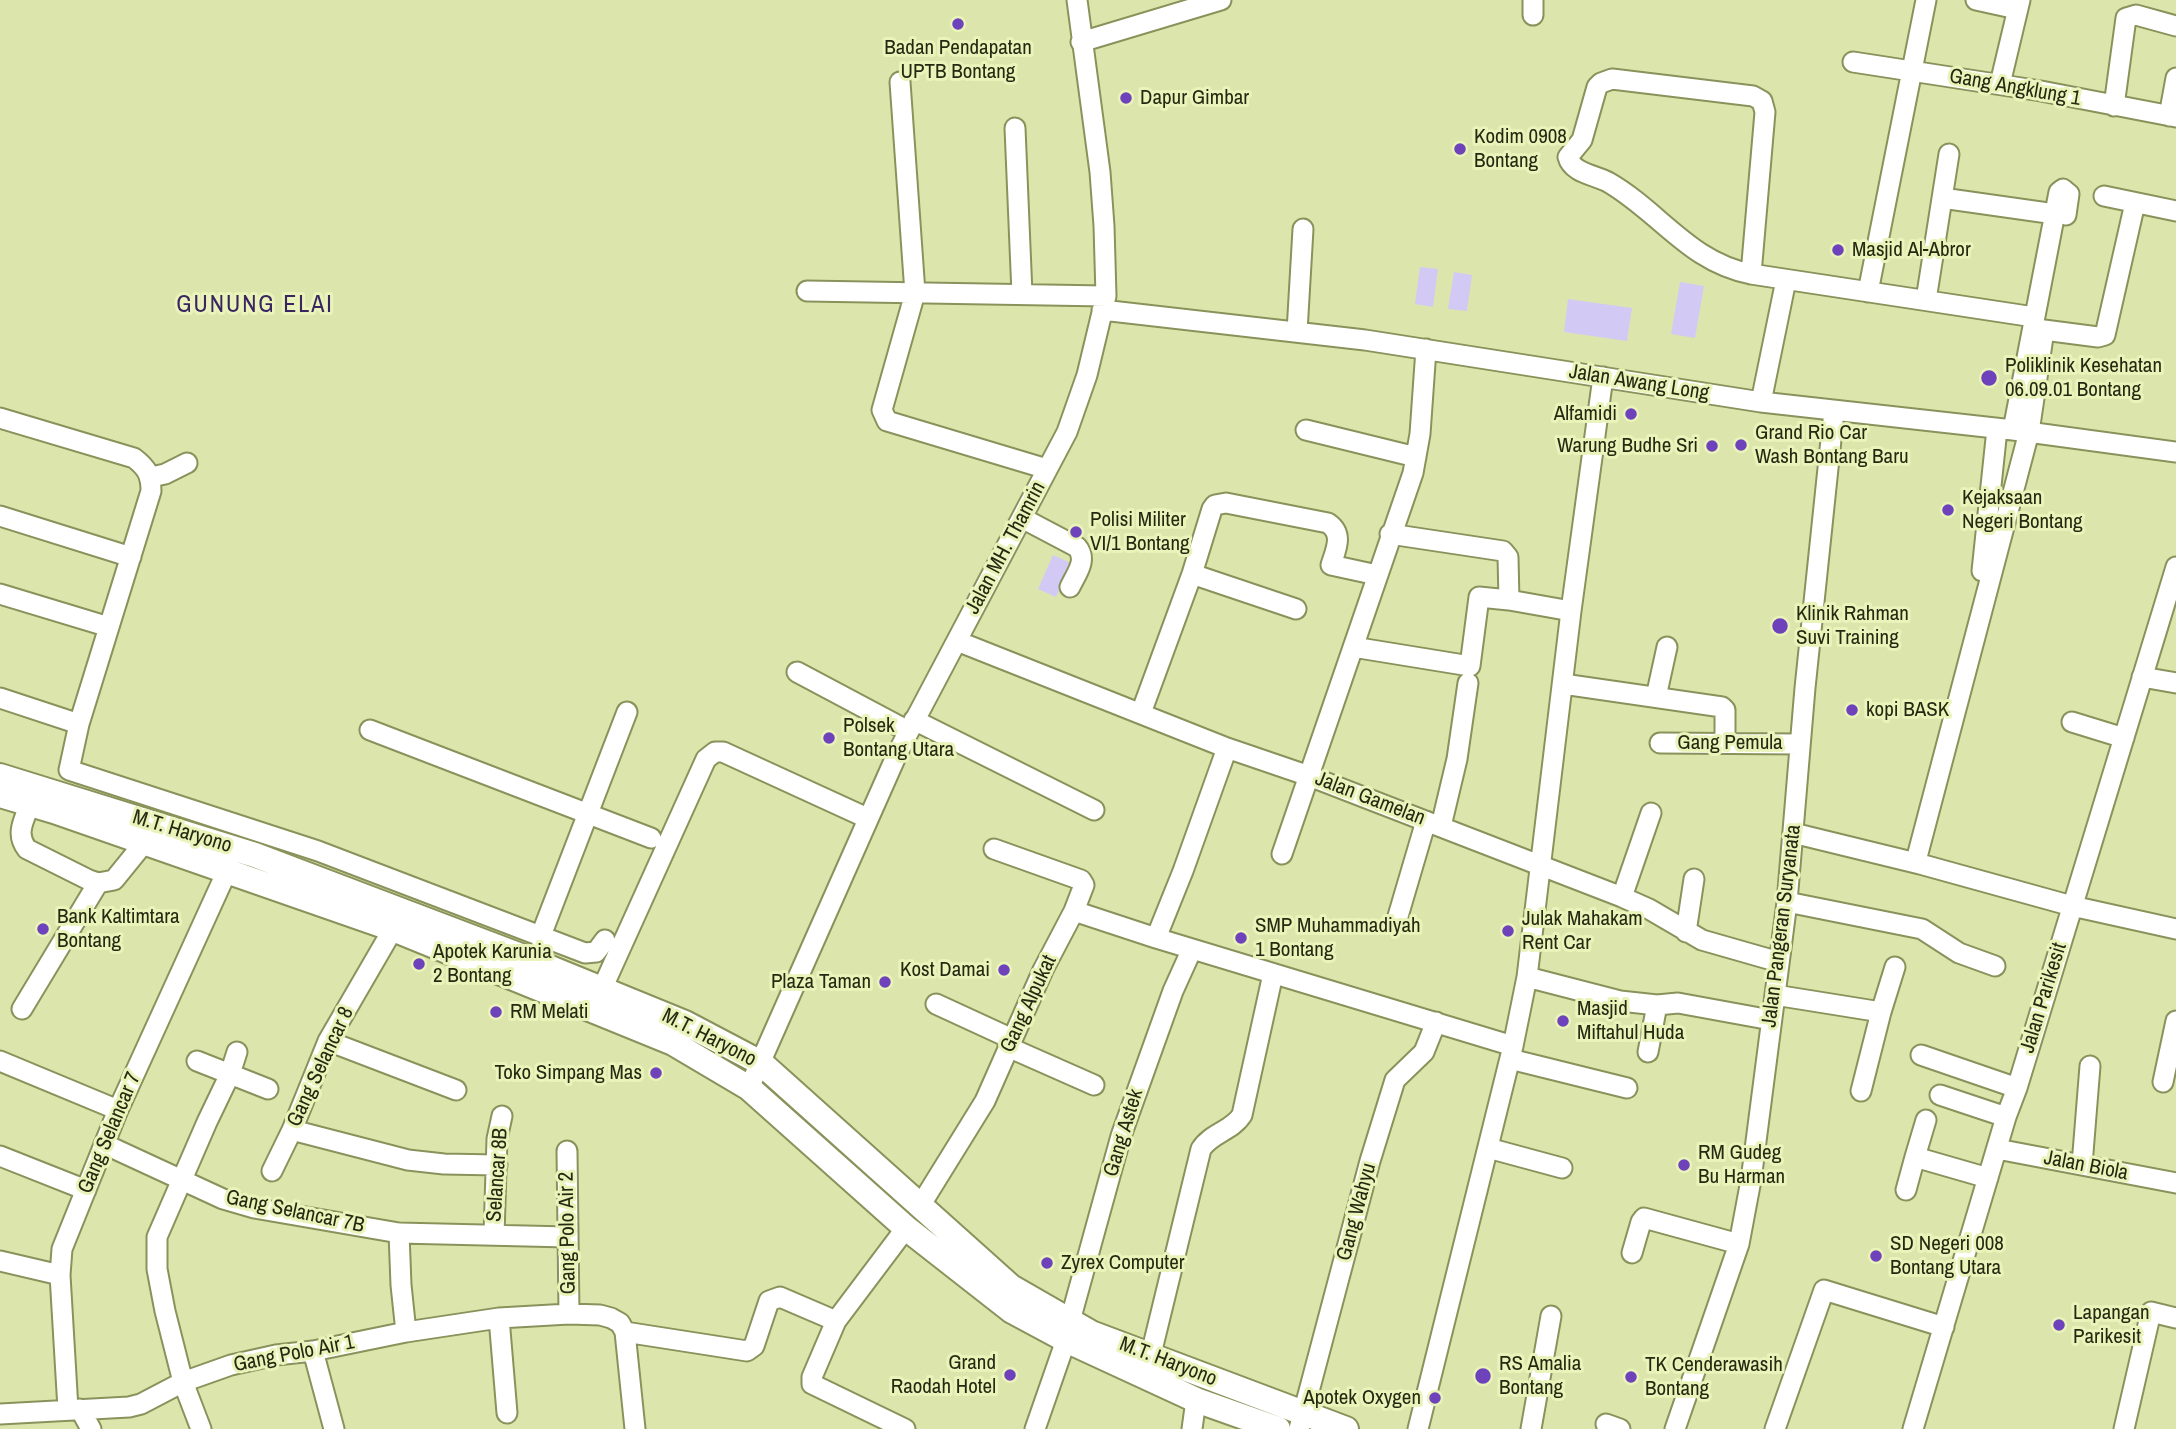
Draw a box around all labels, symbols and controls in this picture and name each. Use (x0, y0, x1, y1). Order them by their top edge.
marker: Badan Pendapatan UPTB Bontang (950, 16, 966, 32)
place label: Badan Pendapatan UPTB Bontang (884, 35, 1032, 85)
street label: Gang Angklung 1 (1947, 64, 2083, 112)
place label: Dapur Gimbar (1140, 85, 1249, 111)
marker: Dapur Gimbar (1118, 90, 1134, 106)
place label: Kodim 0908 Bontang (1474, 124, 1567, 174)
marker: Kodim 0908 Bontang (1452, 141, 1468, 157)
place label: Masjid Al-Abror (1852, 237, 1971, 263)
marker: Masjid Al-Abror (1830, 242, 1846, 258)
district label: GUNUNG ELAI (178, 292, 332, 320)
place label: Poliklinik Kesehatan 06.09.01 Bontang (2005, 353, 2162, 403)
street label: Jalan Awang Long (1567, 359, 1711, 407)
marker: Poliklinik Kesehatan 06.09.01 Bontang (1979, 368, 1999, 388)
place label: Alfamidi (1554, 401, 1617, 427)
marker: Alfamidi (1623, 406, 1639, 422)
place label: Grand Rio Car Wash Bontang Baru (1755, 420, 1908, 470)
place label: Warung Budhe Sri (1557, 433, 1698, 459)
marker: Grand Rio Car Wash Bontang Baru (1733, 437, 1749, 453)
marker: Warung Budhe Sri (1704, 438, 1720, 454)
street label: Jalan MH. Thamrin (961, 477, 1051, 619)
place label: Kejaksaan Negeri Bontang (1962, 485, 2083, 535)
marker: Kejaksaan Negeri Bontang (1940, 502, 1956, 518)
place label: Polisi Militer VI/1 Bontang (1090, 507, 1190, 557)
marker: Polisi Militer VI/1 Bontang (1068, 524, 1084, 540)
place label: Klinik Rahman Suvi Training (1796, 601, 1909, 651)
marker: Klinik Rahman Suvi Training (1770, 616, 1790, 636)
place label: kopi BASK (1866, 697, 1949, 723)
marker: kopi BASK (1844, 702, 1860, 718)
place label: Polsek Bontang Utara (843, 713, 954, 763)
marker: Polsek Bontang Utara (821, 730, 837, 746)
street label: Gang Pemula (1677, 730, 1783, 756)
street label: Jalan Gamelan (1311, 766, 1429, 832)
street label: M.T. Haryono (129, 805, 235, 859)
street label: Jalan Pangeran Suryanata (1757, 823, 1807, 1029)
place label: Bank Kaltimtara Bontang (57, 904, 180, 954)
place label: Julak Mahakam Rent Car (1522, 906, 1643, 956)
place label: SMP Muhammadiyah 1 Bontang (1255, 913, 1421, 963)
marker: Bank Kaltimtara Bontang (35, 921, 51, 937)
marker: Julak Mahakam Rent Car (1500, 923, 1516, 939)
marker: SMP Muhammadiyah 1 Bontang (1233, 930, 1249, 946)
place label: Apotek Karunia 2 Bontang (433, 939, 552, 989)
street label: Jalan Parikesit (2015, 940, 2073, 1056)
street label: Gang Alpukat (996, 951, 1062, 1057)
marker: Apotek Karunia 2 Bontang (411, 956, 427, 972)
place label: Kost Damai (900, 957, 990, 983)
marker: Kost Damai (996, 962, 1012, 978)
place label: Plaza Taman (771, 969, 871, 995)
marker: Plaza Taman (877, 974, 893, 990)
place label: Masjid Miftahul Huda (1577, 996, 1684, 1046)
place label: RM Melati (510, 999, 588, 1025)
street label: Gang Selancar 8 (282, 1003, 360, 1131)
marker: RM Melati (488, 1004, 504, 1020)
street label: M.T. Haryono (658, 1004, 760, 1072)
marker: Masjid Miftahul Huda (1555, 1013, 1571, 1029)
place label: Toko Simpang Mas (495, 1060, 642, 1086)
marker: Toko Simpang Mas (648, 1065, 664, 1081)
street label: Gang Selancar 7 (73, 1069, 147, 1197)
street label: Gang Astek (1099, 1086, 1149, 1180)
street label: Selancar 8B (482, 1127, 514, 1223)
place label: RM Gudeg Bu Harman (1698, 1140, 1785, 1190)
street label: Jalan Biola (2042, 1146, 2130, 1186)
marker: RM Gudeg Bu Harman (1676, 1157, 1692, 1173)
street label: Gang Wahyu (1332, 1161, 1382, 1263)
street label: Gang Polo Air 2 (554, 1172, 582, 1294)
street label: Gang Selancar 7B (224, 1185, 366, 1239)
place label: SD Negeri 008 Bontang Utara (1890, 1231, 2004, 1281)
marker: SD Negeri 008 Bontang Utara (1868, 1248, 1884, 1264)
place label: Zyrex Computer (1061, 1250, 1184, 1276)
marker: Zyrex Computer (1039, 1255, 1055, 1271)
place label: Lapangan Parikesit (2073, 1300, 2150, 1350)
marker: Lapangan Parikesit (2051, 1317, 2067, 1333)
street label: Gang Polo Air 1 (231, 1330, 357, 1378)
street label: M.T. Haryono (1116, 1332, 1220, 1392)
place label: Grand Raodah Hotel (891, 1350, 996, 1400)
place label: RS Amalia Bontang (1499, 1351, 1581, 1401)
place label: TK Cenderawasih Bontang (1645, 1352, 1783, 1402)
marker: RS Amalia Bontang (1473, 1366, 1493, 1386)
marker: Grand Raodah Hotel (1002, 1367, 1018, 1383)
marker: TK Cenderawasih Bontang (1623, 1369, 1639, 1385)
place label: Apotek Oxygen (1303, 1385, 1421, 1411)
marker: Apotek Oxygen (1427, 1390, 1443, 1406)

